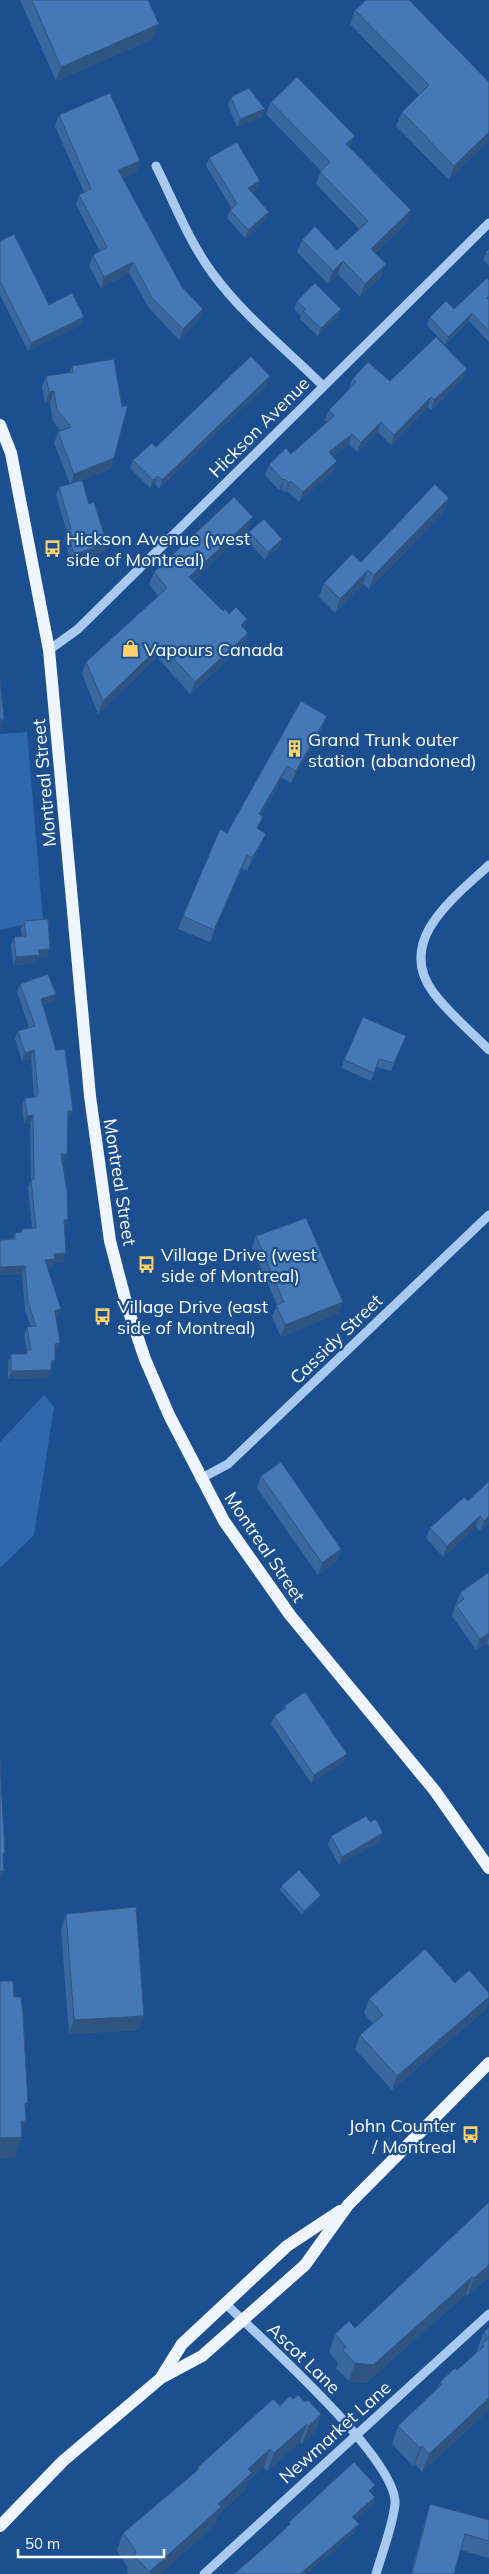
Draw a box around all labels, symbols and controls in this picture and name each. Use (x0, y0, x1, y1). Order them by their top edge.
street label: Hickson Avenue (204, 372, 314, 482)
place label: Hickson Avenue (west side of Montreal) (66, 527, 250, 571)
bus stop icon: Hickson Avenue (west side of Montreal) (42, 538, 62, 558)
place label: Vapours Canada (144, 638, 284, 661)
shop icon: Vapours Canada (120, 639, 140, 659)
street label: Montreal Street (27, 718, 61, 848)
place label: Grand Trunk outer station (abandoned) (308, 728, 477, 772)
building icon: Grand Trunk outer station (abandoned) (284, 739, 304, 759)
street label: Montreal Street (99, 1117, 141, 1247)
place label: Village Drive (west side of Montreal) (161, 1243, 317, 1287)
bus stop icon: Village Drive (west side of Montreal) (137, 1254, 157, 1274)
street label: Cassidy Street (285, 1289, 387, 1389)
place label: Village Drive (east side of Montreal) (117, 1295, 268, 1339)
bus stop icon: Village Drive (east side of Montreal) (93, 1306, 113, 1326)
street label: Montreal Street (220, 1487, 310, 1607)
place label: John Counter / Montreal (349, 2114, 456, 2158)
bus stop icon: John Counter / Montreal (460, 2125, 480, 2145)
street label: Ascot Lane (263, 2317, 345, 2399)
street label: Newmarket Lane (274, 2376, 396, 2488)
scale bar (18, 2526, 164, 2558)
text: 50 m (25, 2534, 60, 2553)

